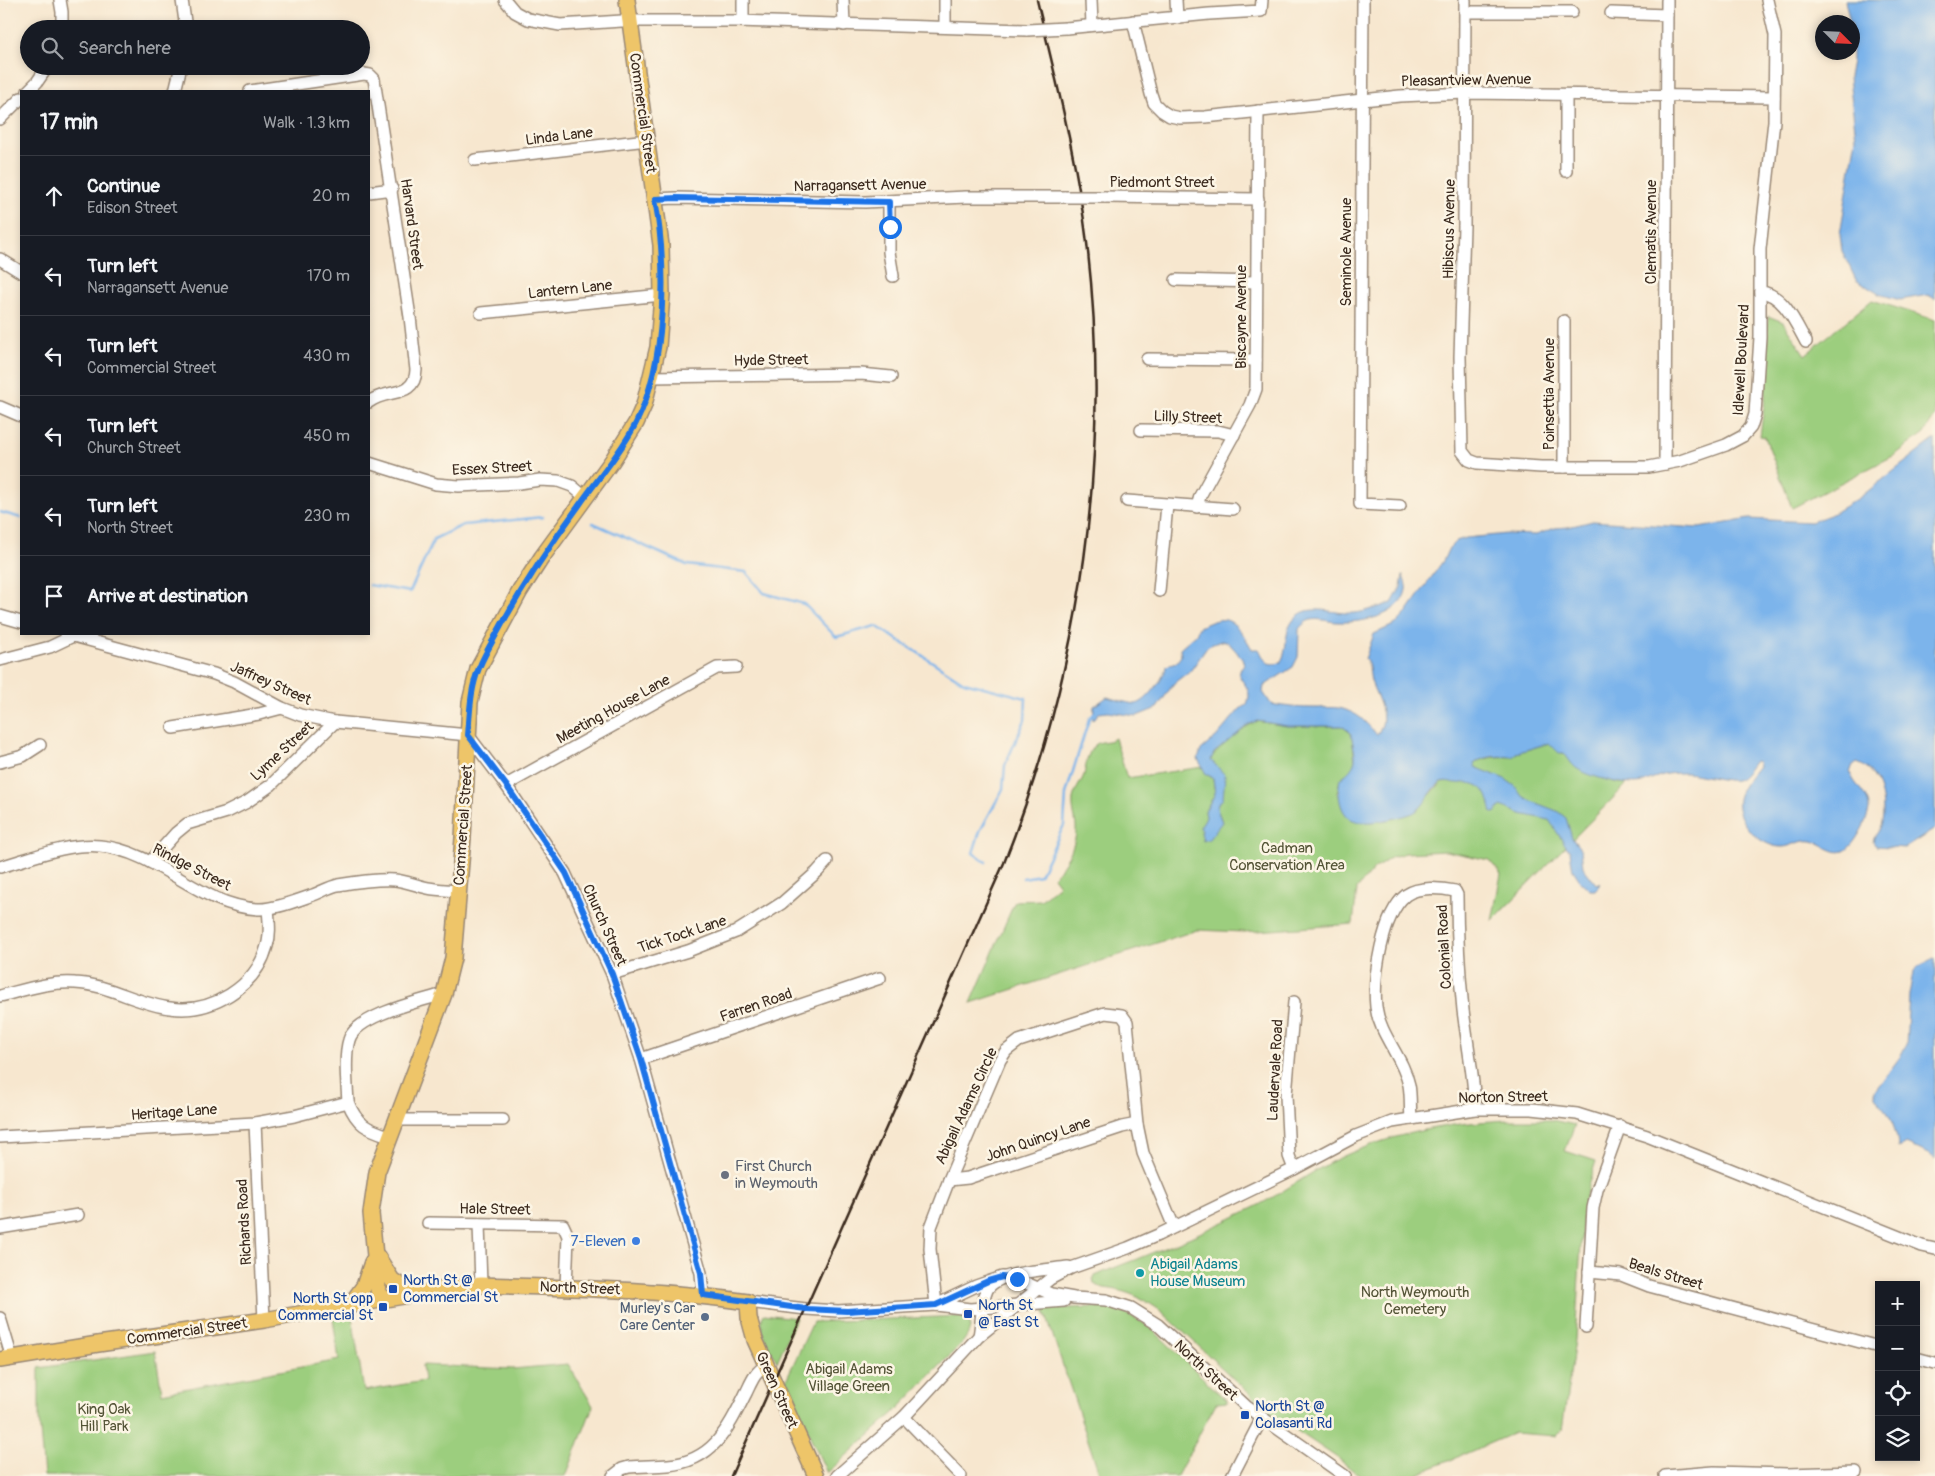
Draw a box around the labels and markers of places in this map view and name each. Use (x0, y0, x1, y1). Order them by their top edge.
place label: First Church in Weymouth (735, 1157, 818, 1193)
marker: First Church in Weymouth (719, 1169, 731, 1181)
place label: 7-Eleven (571, 1232, 626, 1251)
marker: 7-Eleven (630, 1235, 642, 1247)
place label: Abigail Adams House Museum (1150, 1255, 1245, 1291)
marker: Abigail Adams House Museum (1134, 1267, 1146, 1279)
place label: North St @ Commercial St (403, 1271, 499, 1307)
marker: North St @ Commercial St (387, 1283, 399, 1295)
place label: North St opp Commercial St (278, 1289, 374, 1325)
place label: North St @ East St (978, 1296, 1040, 1332)
place label: Murley's Car Care Center (620, 1299, 696, 1335)
marker: North St opp Commercial St (377, 1301, 389, 1313)
marker: North St @ East St (962, 1308, 974, 1320)
marker: Murley's Car Care Center (699, 1311, 711, 1323)
place label: North St @ Colasanti Rd (1255, 1397, 1332, 1433)
marker: North St @ Colasanti Rd (1239, 1409, 1251, 1421)

